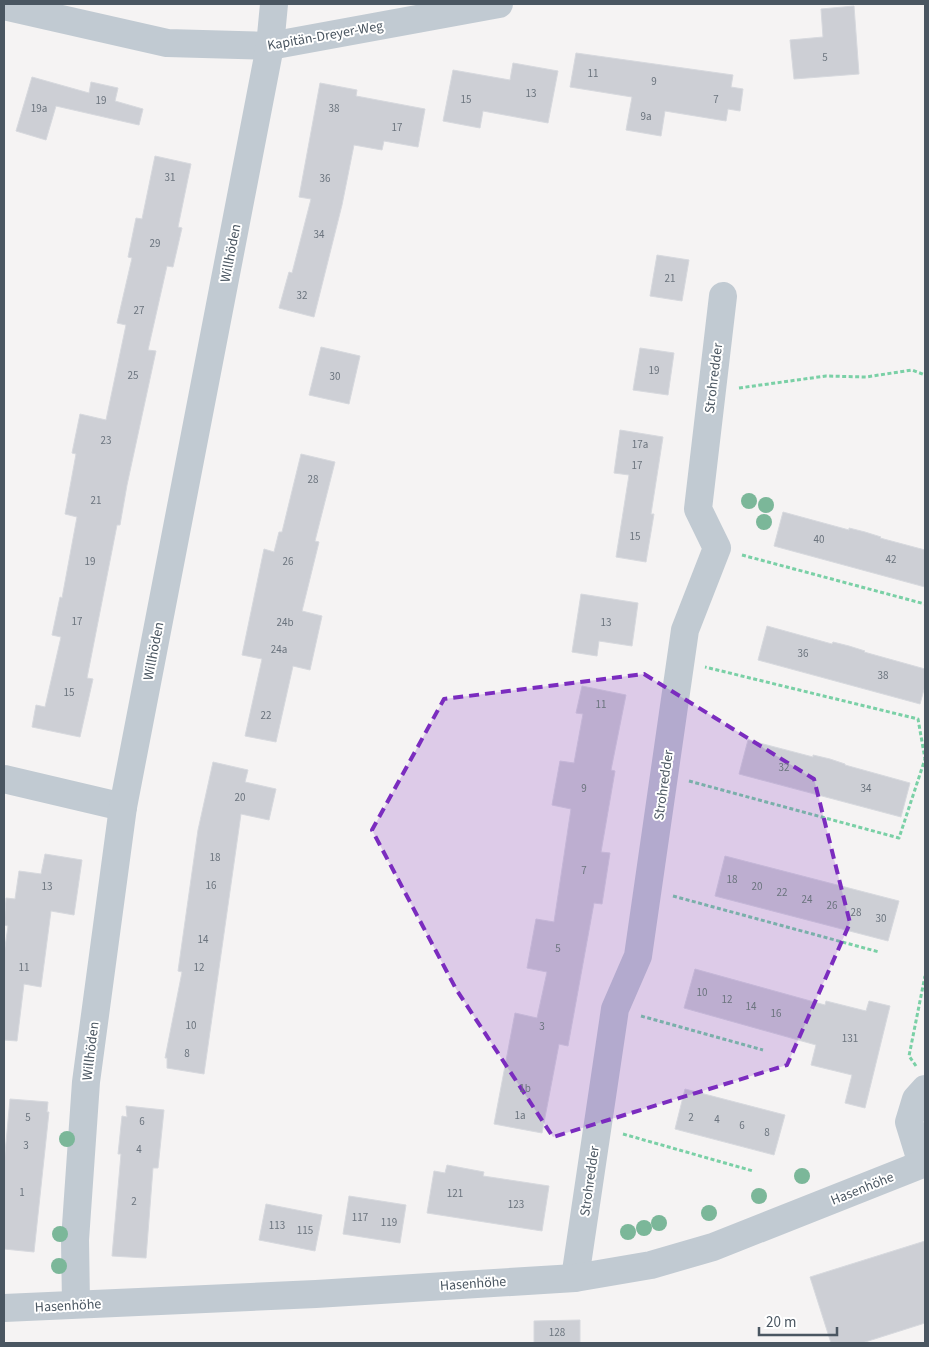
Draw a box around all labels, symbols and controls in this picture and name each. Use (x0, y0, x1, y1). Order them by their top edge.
street label: Kapitän-Dreyer-Weg (266, 16, 385, 56)
house number: 5 (822, 50, 828, 65)
house number: 11 (588, 66, 598, 81)
house number: 9 (651, 74, 657, 89)
house number: 13 (526, 86, 536, 101)
house number: 15 (461, 92, 471, 107)
house number: 7 (713, 92, 719, 107)
house number: 19 (96, 93, 106, 108)
house number: 19a (31, 101, 47, 116)
house number: 38 (329, 101, 340, 116)
house number: 9a (640, 109, 652, 124)
house number: 17 (392, 120, 402, 135)
house number: 31 (165, 170, 175, 185)
house number: 36 (320, 171, 331, 186)
street label: Willhöden (216, 222, 246, 284)
house number: 34 (314, 227, 325, 242)
house number: 29 (150, 236, 160, 251)
house number: 21 (665, 271, 675, 286)
house number: 32 (297, 288, 307, 303)
house number: 27 (134, 303, 144, 318)
street label: Strohredder (700, 342, 728, 414)
house number: 19 (649, 363, 659, 378)
house number: 25 (128, 368, 138, 383)
house number: 30 (330, 369, 340, 384)
house number: 23 (101, 433, 111, 448)
house number: 17a (632, 437, 648, 452)
house number: 17 (632, 458, 642, 473)
house number: 28 (308, 472, 319, 487)
house number: 21 (91, 493, 101, 508)
house number: 15 (630, 529, 640, 544)
house number: 40 (814, 532, 824, 547)
house number: 42 (886, 552, 896, 567)
house number: 19 (85, 554, 95, 569)
house number: 26 (283, 554, 294, 569)
house number: 17 (72, 614, 82, 629)
house number: 24b (276, 615, 294, 630)
house number: 13 (601, 615, 611, 630)
street label: Willhöden (139, 620, 169, 682)
house number: 24a (271, 642, 287, 657)
house number: 36 (798, 646, 809, 661)
house number: 38 (878, 668, 889, 683)
house number: 15 (64, 685, 74, 700)
house number: 11 (596, 697, 606, 712)
house number: 22 (261, 708, 271, 723)
street label: Strohredder (649, 749, 679, 822)
house number: 32 (779, 760, 789, 775)
house number: 9 (581, 781, 587, 796)
house number: 34 (861, 781, 872, 796)
house number: 20 (235, 790, 245, 805)
house number: 18 (210, 850, 221, 865)
house number: 7 (581, 863, 587, 878)
house number: 18 (727, 872, 738, 887)
house number: 16 (206, 878, 217, 893)
house number: 13 (42, 879, 52, 894)
house number: 20 (752, 879, 762, 894)
house number: 22 (777, 885, 787, 900)
house number: 24 (802, 892, 813, 907)
house number: 26 (827, 898, 838, 913)
house number: 28 (851, 905, 862, 920)
house number: 30 (876, 911, 886, 926)
house number: 14 (198, 932, 209, 947)
house number: 5 (555, 941, 561, 956)
house number: 11 (19, 960, 29, 975)
house number: 12 (194, 960, 204, 975)
house number: 10 (697, 985, 707, 1000)
house number: 12 (722, 992, 732, 1007)
house number: 14 (746, 999, 757, 1014)
house number: 16 (771, 1006, 782, 1021)
house number: 10 (186, 1018, 196, 1033)
house number: 3 (539, 1019, 545, 1034)
street label: Willhöden (77, 1021, 105, 1082)
house number: 131 (842, 1031, 858, 1046)
house number: 8 (184, 1046, 190, 1061)
house number: 1b (519, 1081, 531, 1096)
house number: 1a (514, 1108, 526, 1123)
house number: 5 (25, 1110, 31, 1125)
house number: 2 (688, 1110, 694, 1125)
house number: 4 (714, 1112, 720, 1127)
house number: 6 (139, 1114, 145, 1129)
house number: 6 (739, 1118, 745, 1133)
house number: 8 (764, 1125, 770, 1140)
house number: 3 (23, 1138, 29, 1153)
house number: 4 (136, 1142, 142, 1157)
street label: Strohredder (575, 1145, 605, 1218)
street label: Hasenhöhe (828, 1167, 897, 1211)
house number: 1 (19, 1185, 25, 1200)
house number: 121 (447, 1186, 463, 1201)
house number: 2 (131, 1194, 137, 1209)
house number: 123 (508, 1197, 524, 1212)
house number: 117 (352, 1210, 368, 1225)
house number: 119 (381, 1215, 397, 1230)
house number: 113 (269, 1218, 285, 1233)
house number: 115 (297, 1223, 313, 1238)
street label: Hasenhöhe (439, 1272, 507, 1296)
street label: Hasenhöhe (34, 1294, 102, 1318)
scale bar (759, 1304, 836, 1336)
text: 20 m (766, 1312, 796, 1333)
house number: 128 (549, 1325, 566, 1340)

